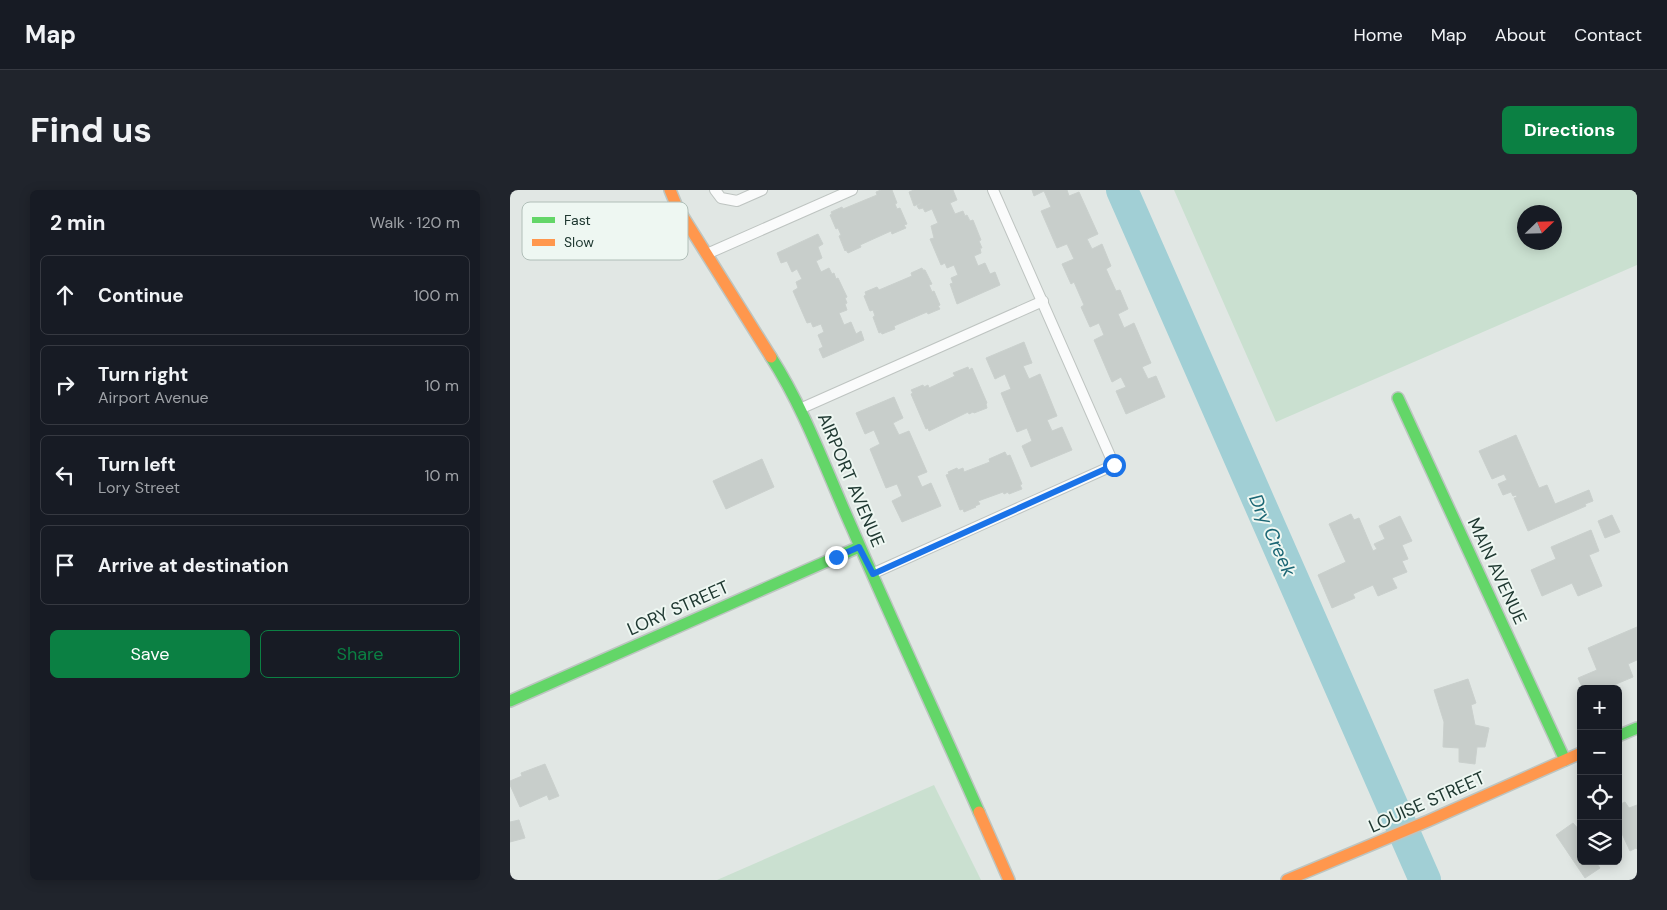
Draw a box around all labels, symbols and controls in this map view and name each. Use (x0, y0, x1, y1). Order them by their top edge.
text: Map (25, 19, 76, 50)
text: Home (1353, 23, 1403, 47)
text: Map (1431, 23, 1467, 47)
text: About (1495, 23, 1546, 47)
text: Contact (1574, 23, 1642, 47)
button: Directions (1502, 106, 1637, 154)
text: Find us (30, 107, 152, 153)
legend (522, 202, 688, 260)
north arrow (1517, 205, 1562, 250)
text: 2 min (50, 209, 106, 237)
text: Fast (564, 211, 591, 229)
text: Walk · 120 m (370, 212, 460, 233)
text: Slow (564, 233, 594, 251)
icon: ahead (51, 281, 79, 309)
text: Continue (98, 283, 184, 308)
text: 100 m (414, 285, 459, 306)
text: Turn right (98, 362, 188, 387)
icon: right (51, 371, 79, 399)
text: 10 m (425, 375, 459, 396)
text: Airport Avenue (98, 387, 209, 408)
street label: AIRPORT AVENUE (812, 409, 890, 551)
text: Turn left (98, 452, 176, 477)
route start (1103, 454, 1126, 477)
icon: left (51, 461, 79, 489)
text: 10 m (425, 465, 459, 486)
text: Lory Street (98, 477, 180, 498)
water label: Dry Creek (1243, 490, 1302, 581)
street label: MAIN AVENUE (1462, 514, 1532, 628)
route end (825, 546, 848, 569)
icon: arrive (51, 551, 79, 579)
text: Arrive at destination (98, 553, 289, 578)
street label: LORY STREET (623, 575, 733, 641)
button: Save (50, 630, 250, 678)
button: Share (260, 630, 460, 678)
map controls (1577, 685, 1622, 865)
button: + (1577, 685, 1622, 730)
button: − (1577, 730, 1622, 775)
street label: LOUISE STREET (1365, 766, 1489, 838)
button: locate (1577, 775, 1622, 820)
button: layers (1577, 820, 1622, 865)

